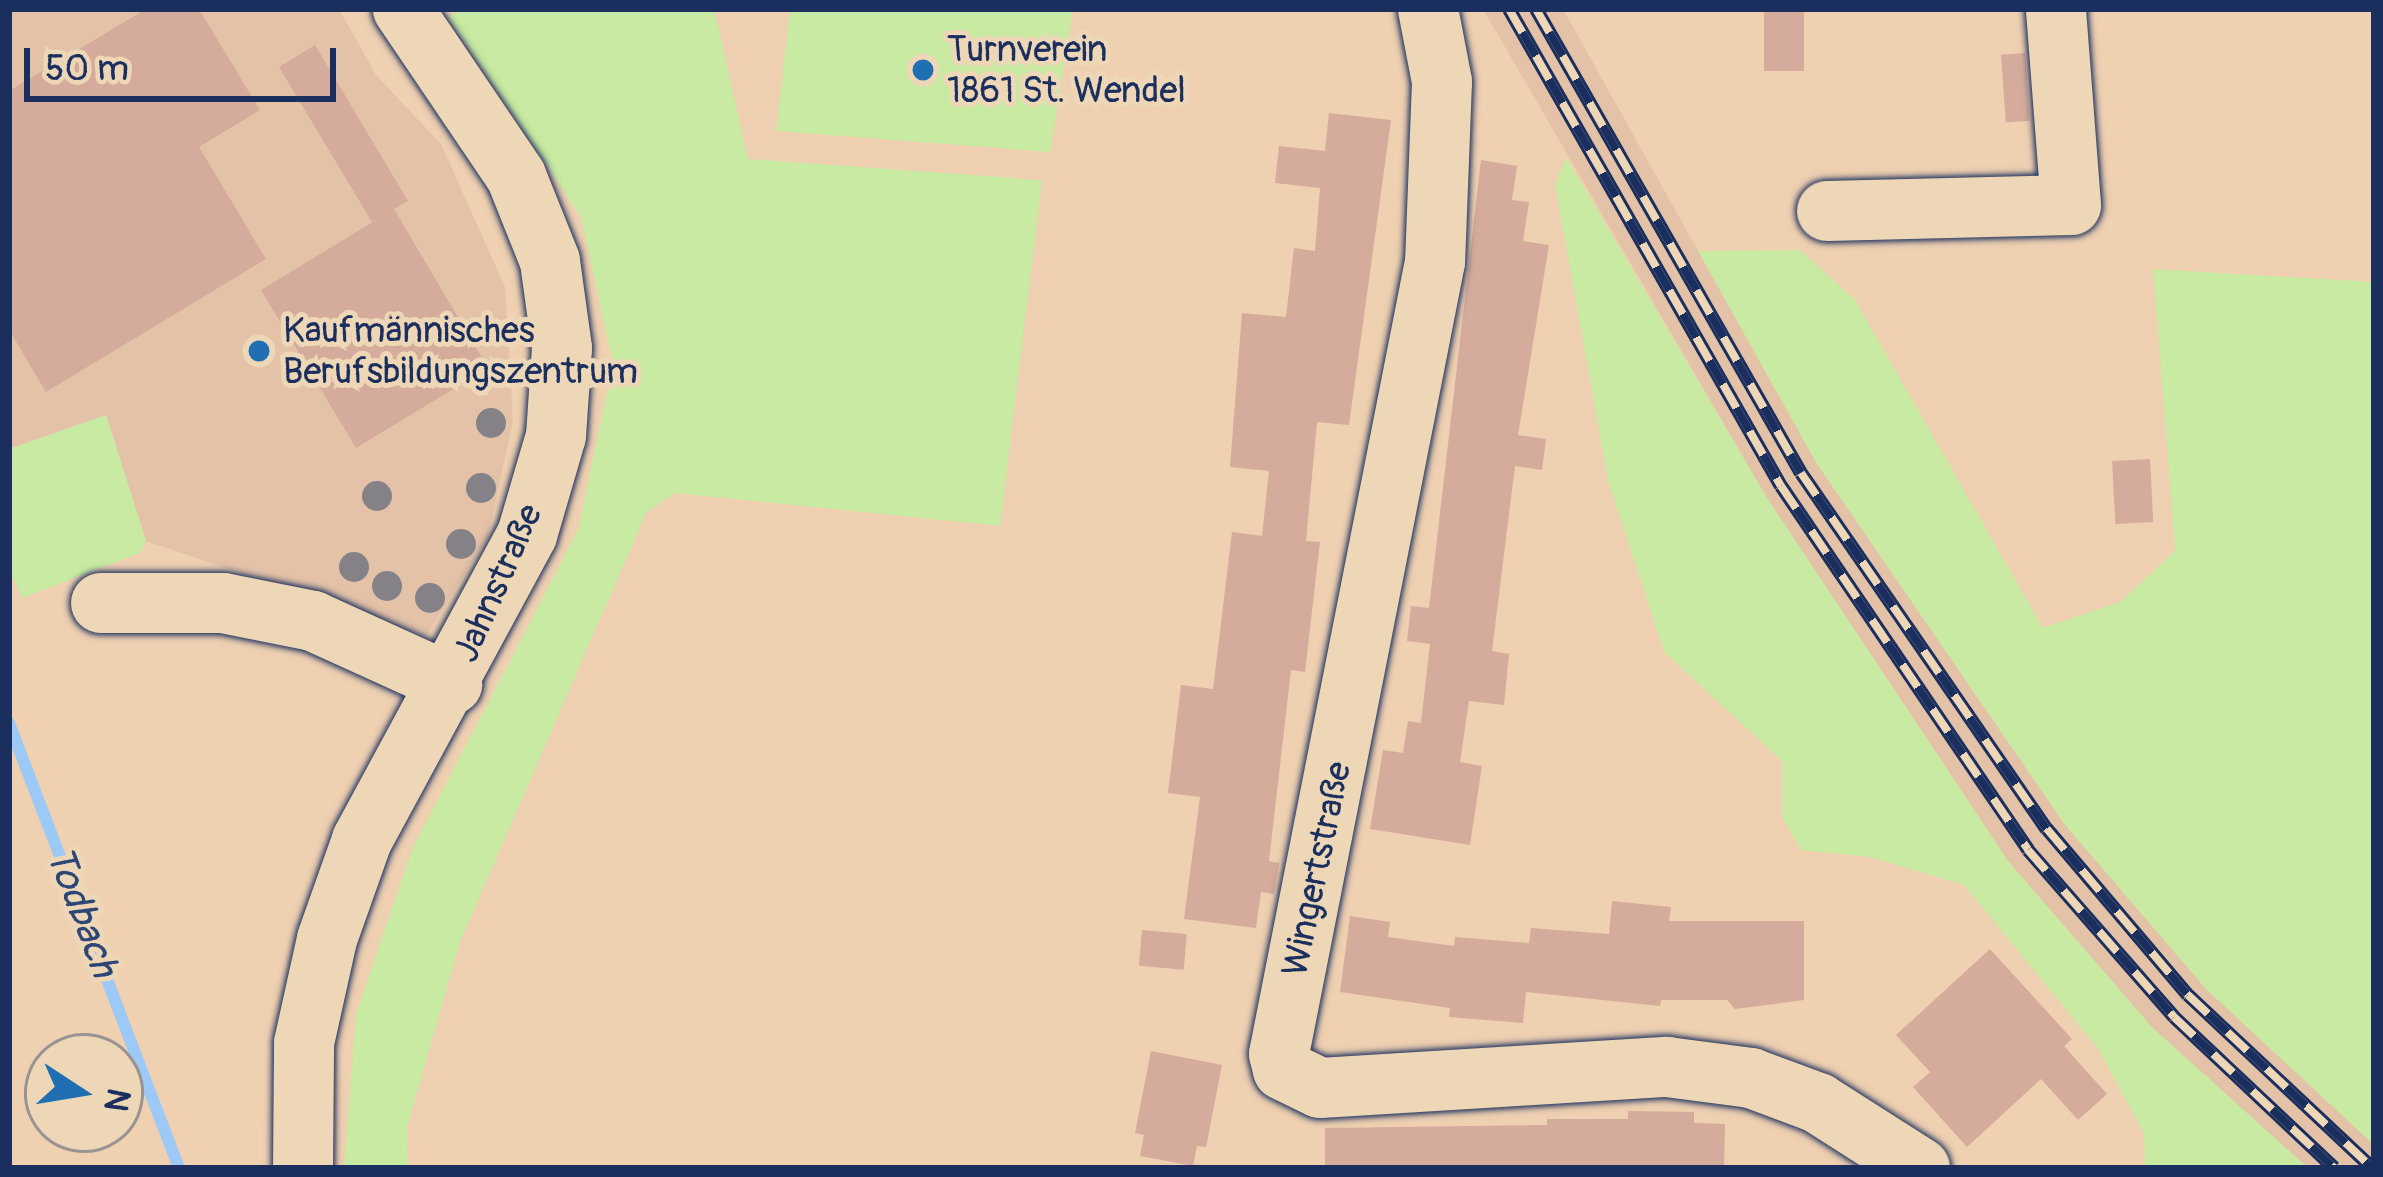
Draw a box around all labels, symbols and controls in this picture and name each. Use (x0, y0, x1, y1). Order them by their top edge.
scale bar (30, 24, 342, 98)
place label: Turnverein 1861 St. Wendel (947, 27, 1186, 112)
text: 50 m (45, 46, 129, 91)
marker: Turnverein 1861 St. Wendel (910, 57, 936, 83)
place label: Kaufmännisches Berufsbildungszentrum (283, 308, 638, 393)
marker: Kaufmännisches Berufsbildungszentrum (246, 338, 272, 364)
street label: Jahnstraße (444, 497, 552, 669)
street label: Wingertstraße (1273, 758, 1361, 980)
water label: Todbach (35, 840, 127, 984)
north arrow (24, 1033, 144, 1153)
text: N (94, 1085, 139, 1115)

